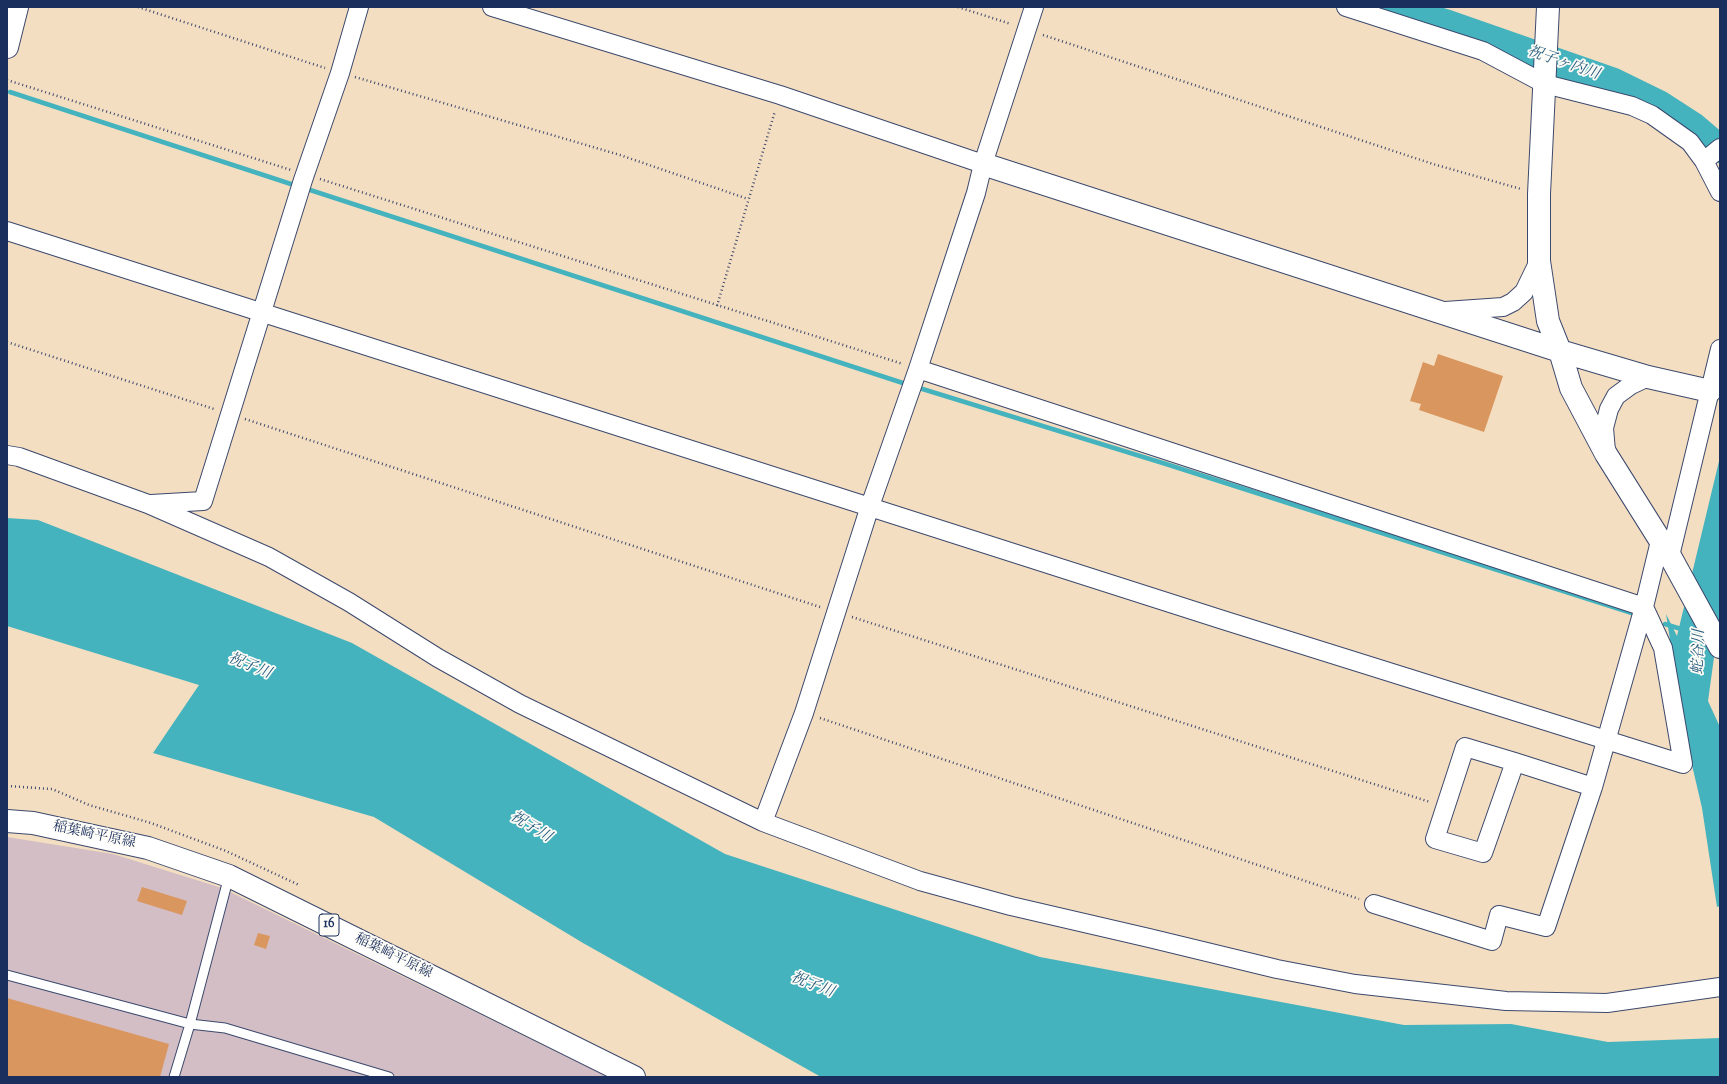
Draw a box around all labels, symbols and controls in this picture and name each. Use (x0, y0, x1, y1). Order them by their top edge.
water label: 祝子ヶ内川 (1525, 43, 1601, 85)
water label: 蛇谷川 (1691, 629, 1709, 675)
water label: 祝子川 (225, 650, 273, 684)
water label: 祝子川 (506, 809, 554, 847)
street label: 稲葉崎平原線 (51, 819, 137, 853)
road number: 16 (319, 914, 339, 936)
street label: 稲葉崎平原線 (352, 931, 434, 983)
water label: 祝子川 (788, 970, 836, 1002)

